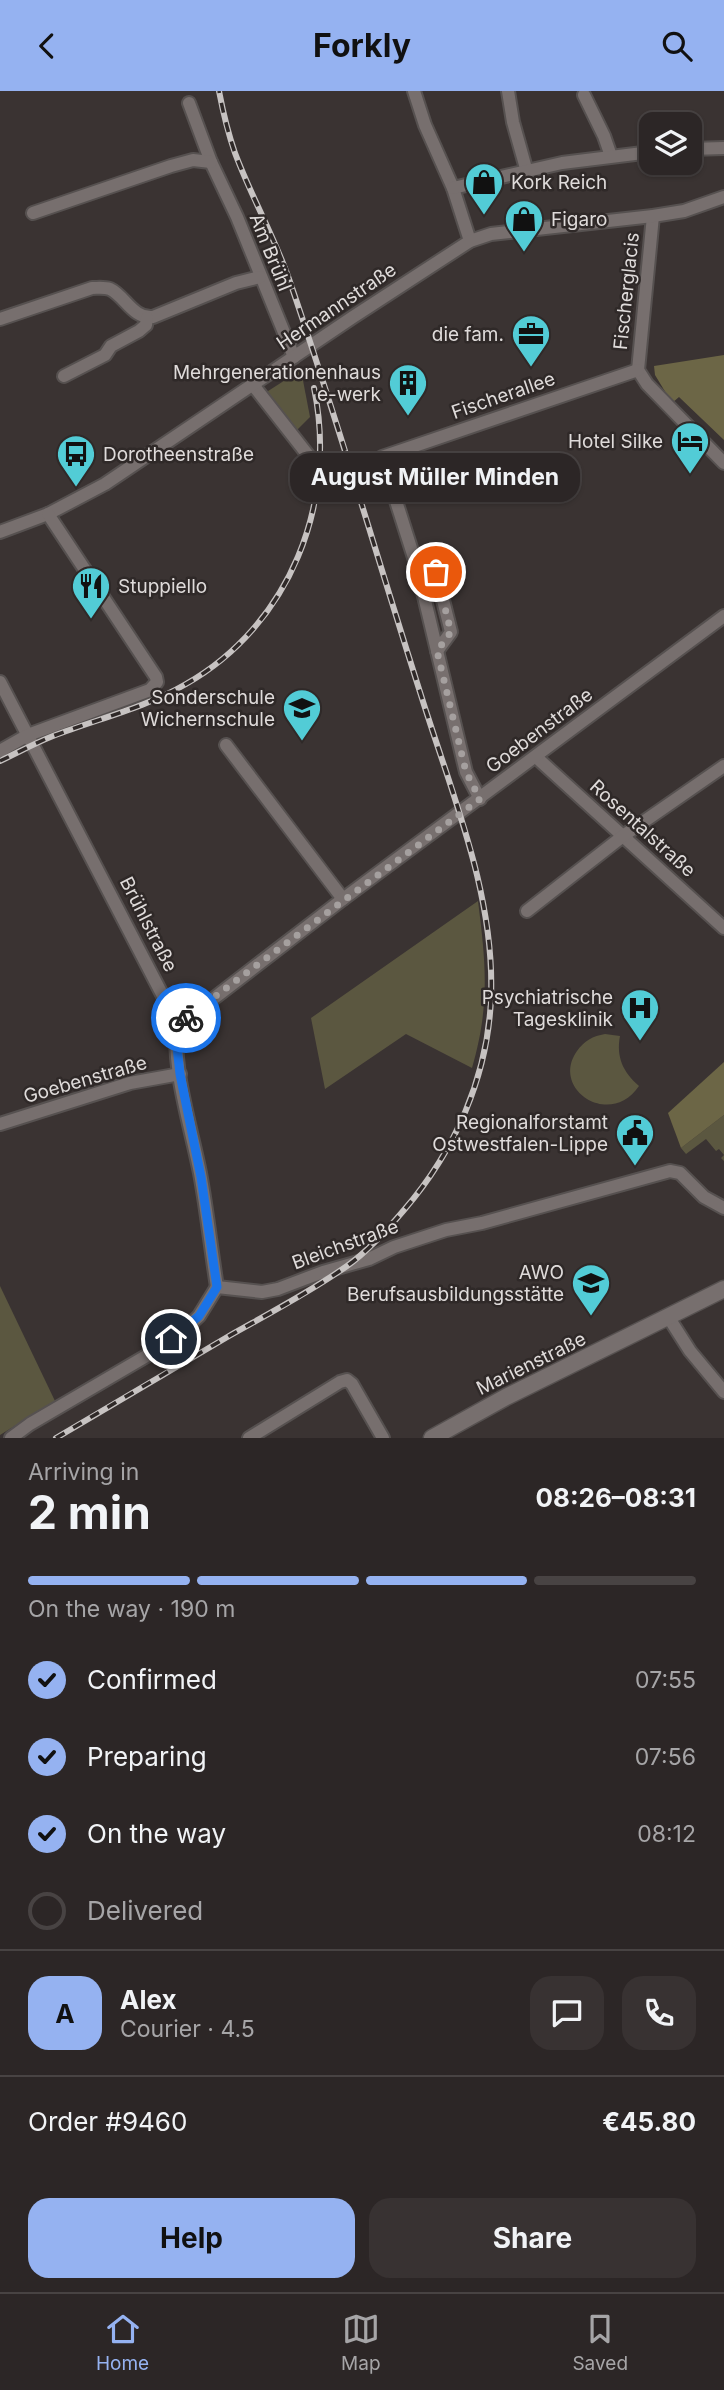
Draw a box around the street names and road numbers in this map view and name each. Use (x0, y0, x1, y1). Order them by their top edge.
street label: Am Brühl (245, 210, 297, 294)
street label: Fischerglacis (609, 231, 644, 351)
street label: Hermannstraße (272, 258, 400, 355)
street label: Fischerallee (448, 367, 558, 424)
street label: Goebenstraße (481, 683, 597, 778)
street label: Rosentalstraße (585, 775, 700, 882)
street label: Brühlstraße (115, 873, 182, 976)
street label: Goebenstraße (21, 1051, 150, 1108)
street label: Bleichstraße (289, 1215, 402, 1274)
street label: Marienstraße (473, 1327, 590, 1400)

